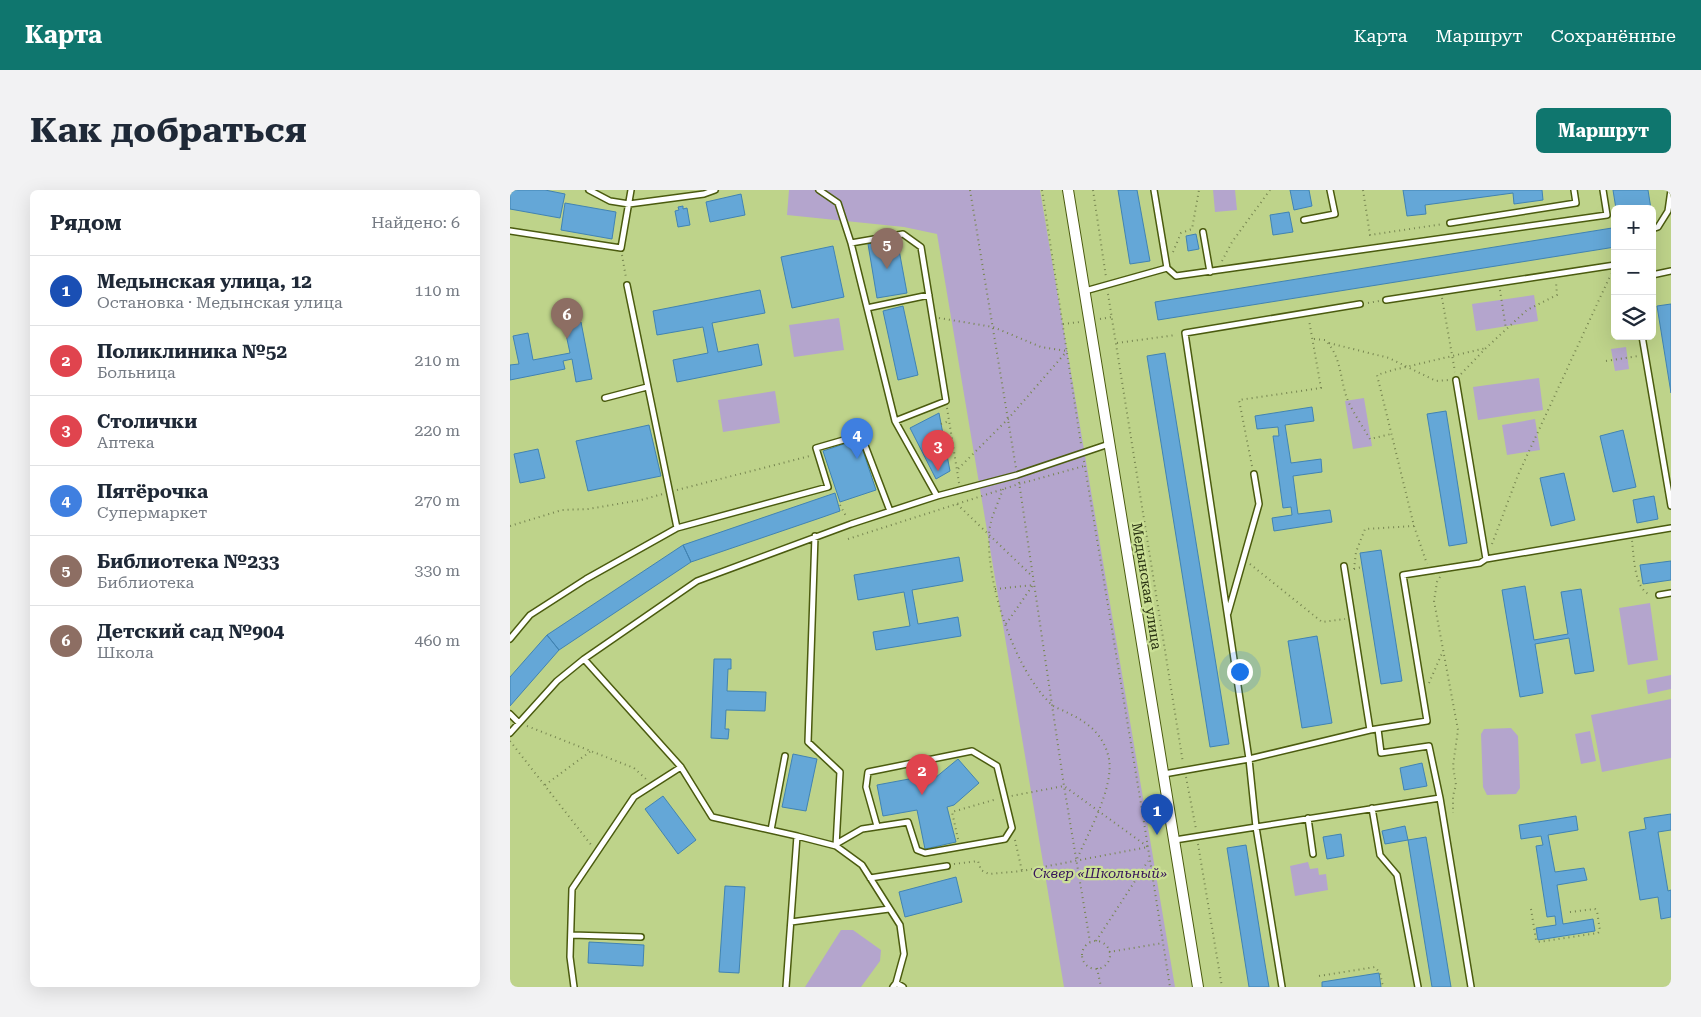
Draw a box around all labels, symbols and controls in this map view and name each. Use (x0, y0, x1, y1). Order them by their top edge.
text: Карта (25, 21, 102, 49)
text: Карта (1354, 25, 1408, 46)
text: Маршрут (1436, 25, 1523, 46)
text: Сохранённые (1551, 25, 1676, 46)
button: Маршрут (1536, 108, 1671, 153)
text: Как добраться (30, 110, 307, 151)
map controls (1611, 205, 1656, 340)
button: + (1611, 205, 1656, 250)
text: Рядом (50, 211, 122, 235)
text: Найдено: 6 (371, 213, 460, 232)
pin: 5 (871, 228, 903, 269)
button: − (1611, 250, 1656, 295)
text: Медынская улица, 12 (97, 270, 312, 293)
text: 1 (62, 281, 70, 300)
text: 110 m (414, 281, 460, 300)
text: Остановка · Медынская улица (97, 293, 343, 312)
button: layers (1611, 295, 1656, 340)
pin: 6 (551, 298, 583, 339)
text: Поликлиника №52 (97, 340, 287, 363)
text: 2 (62, 351, 70, 370)
text: 210 m (414, 351, 460, 370)
text: Больница (97, 363, 176, 382)
text: Столички (97, 410, 197, 433)
pin: 4 (841, 418, 873, 459)
text: 3 (62, 421, 70, 440)
text: 220 m (414, 421, 460, 440)
pin: 3 (922, 430, 954, 471)
text: Аптека (97, 433, 154, 452)
text: Пятёрочка (97, 480, 208, 503)
text: 4 (62, 491, 70, 510)
text: 270 m (414, 491, 460, 510)
text: Супермаркет (97, 503, 207, 522)
street label: Медынская улица (1129, 521, 1165, 651)
text: Библиотека №233 (97, 550, 279, 573)
text: 5 (62, 561, 70, 580)
text: 330 m (414, 561, 460, 580)
text: Библиотека (97, 573, 194, 592)
text: Детский сад №904 (97, 620, 284, 643)
text: 6 (62, 631, 70, 650)
text: 460 m (414, 631, 460, 650)
text: Школа (97, 643, 154, 662)
your location (1227, 659, 1253, 685)
pin: 2 (906, 754, 938, 795)
pin: 1 (1141, 794, 1173, 835)
park label: Сквер «Школьный» (1033, 865, 1167, 881)

